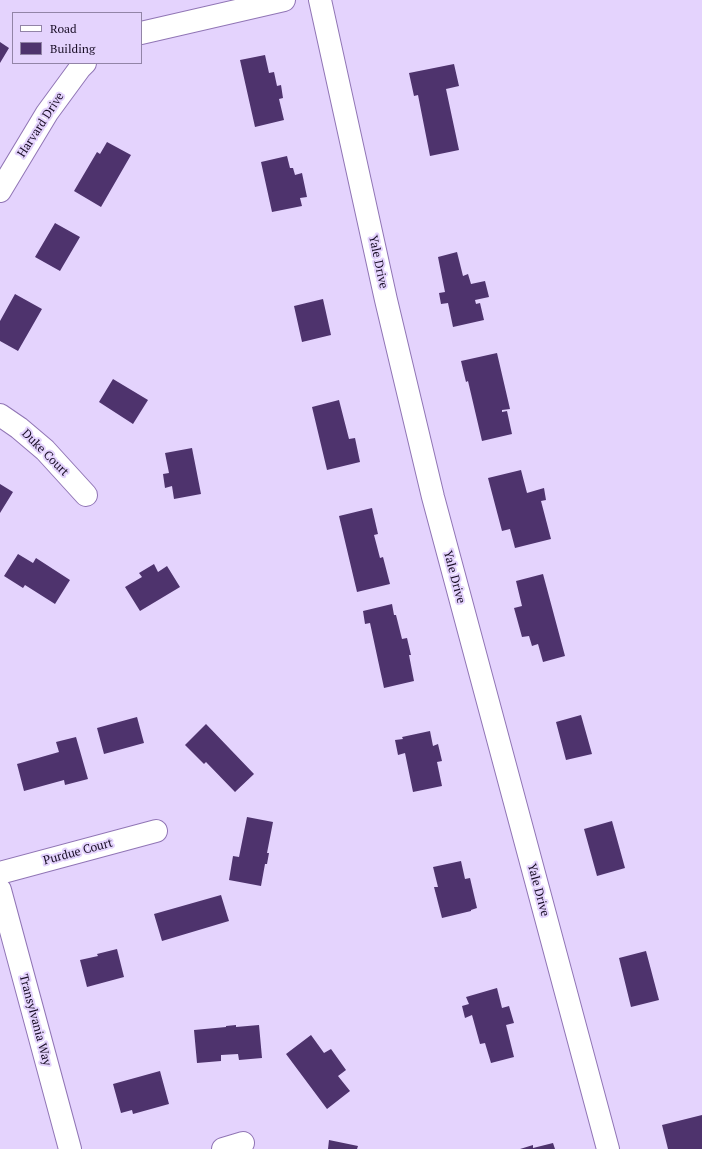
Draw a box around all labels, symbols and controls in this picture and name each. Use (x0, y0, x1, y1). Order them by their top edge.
legend (12, 12, 142, 64)
text: Road (50, 21, 77, 36)
text: Building (50, 41, 95, 56)
street label: Harvard Drive (15, 90, 67, 160)
street label: Yale Drive (365, 234, 391, 290)
street label: Duke Court (19, 427, 71, 479)
street label: Yale Drive (440, 549, 468, 605)
street label: Purdue Court (42, 836, 114, 868)
street label: Yale Drive (524, 862, 552, 918)
street label: Transylvania Way (16, 973, 54, 1067)

